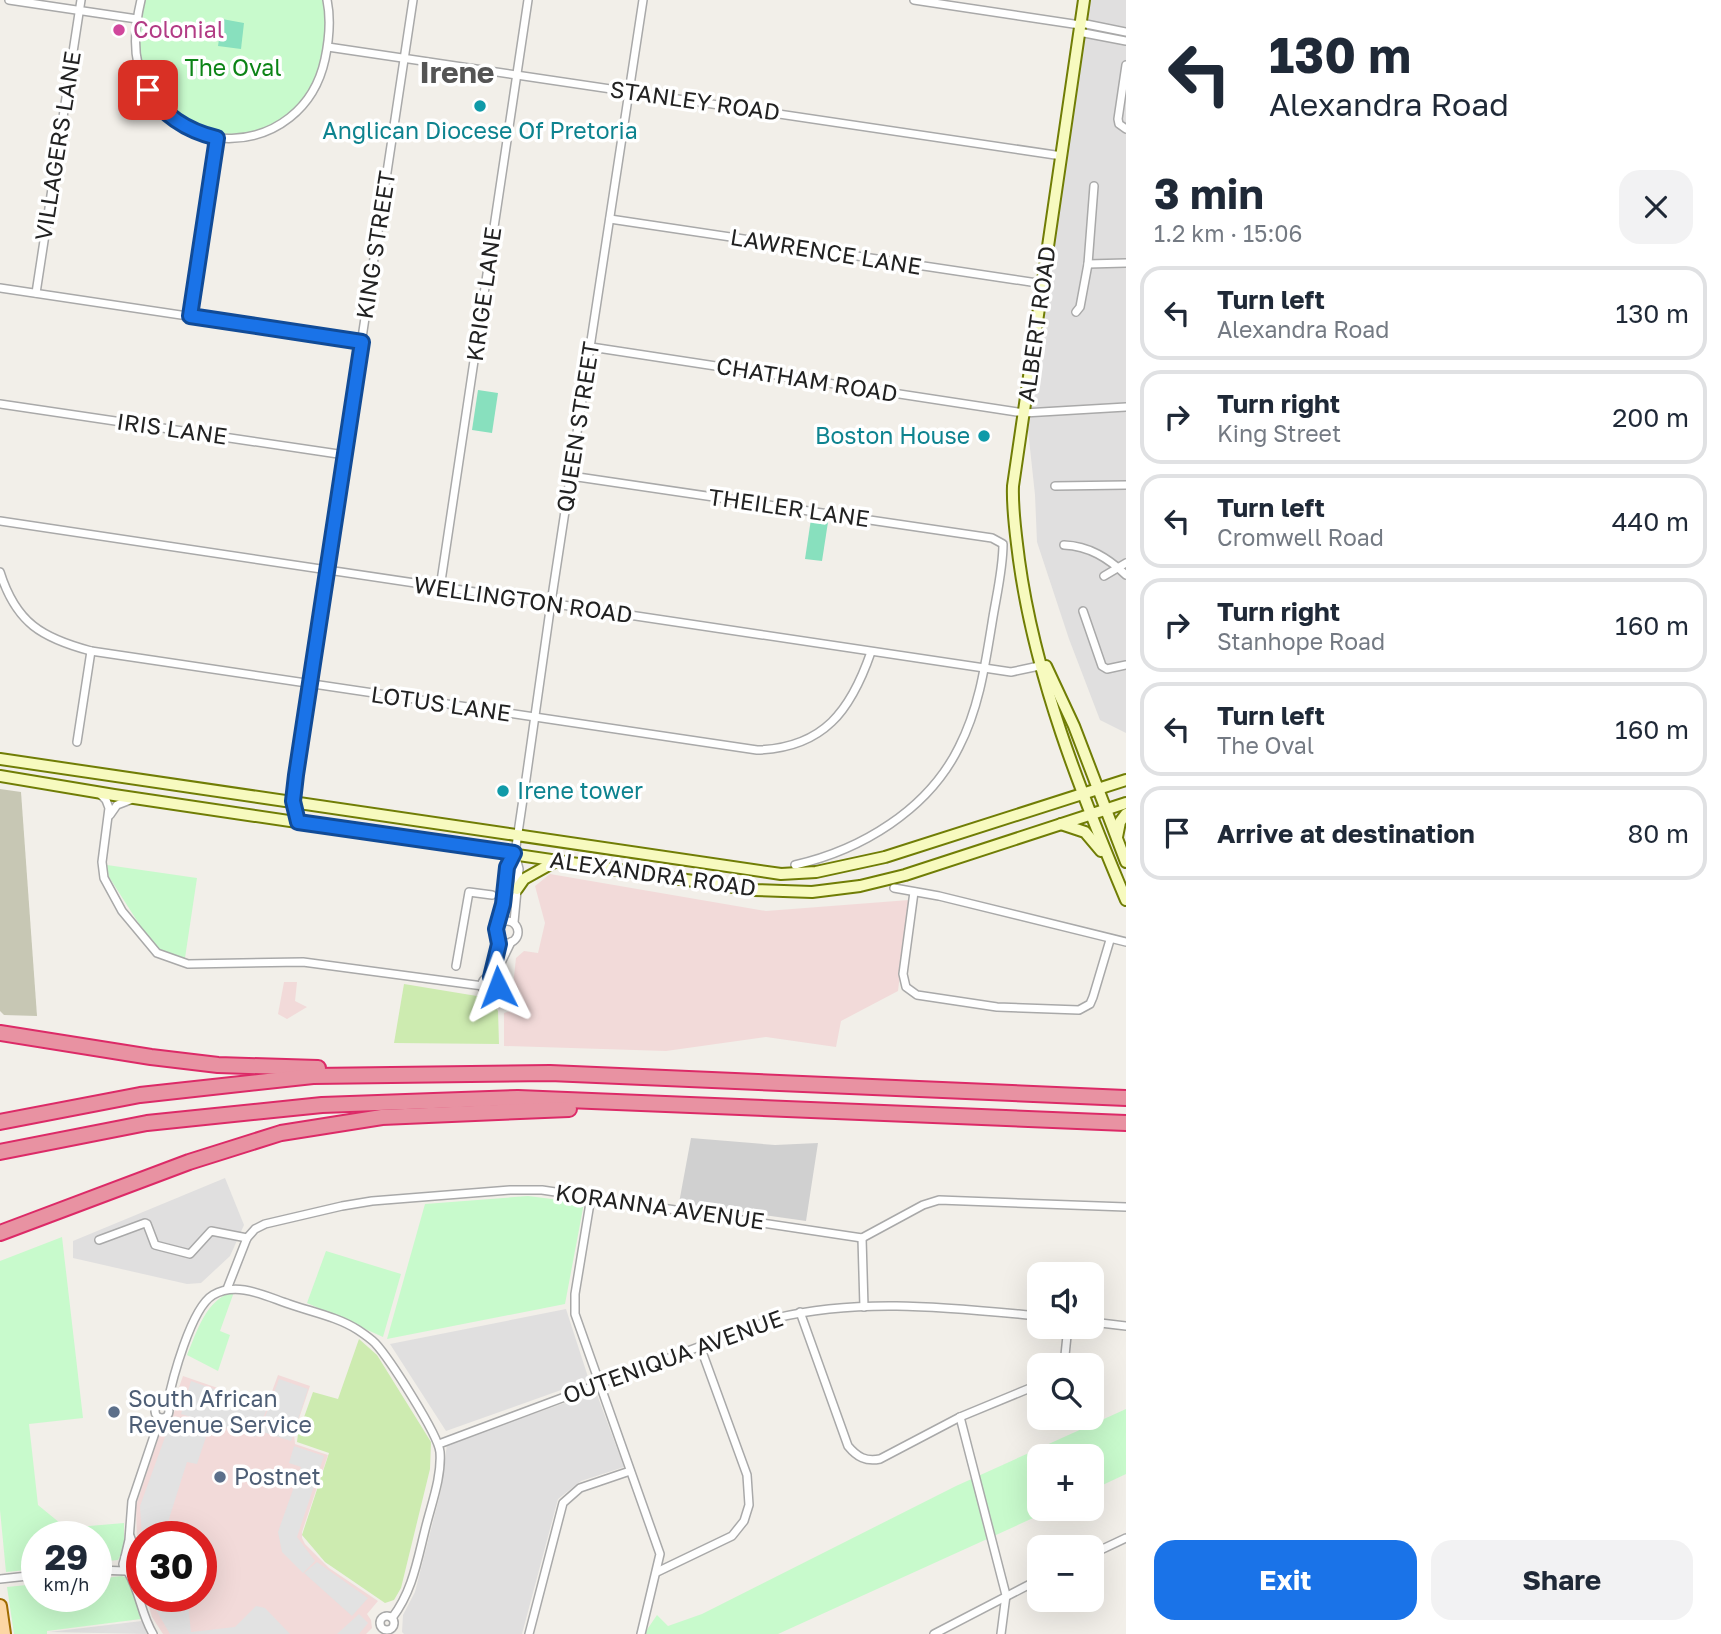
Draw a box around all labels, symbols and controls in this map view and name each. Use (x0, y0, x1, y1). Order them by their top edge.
place label: Colonial (133, 15, 224, 43)
marker: Colonial (111, 22, 127, 38)
text: 130 m (1269, 25, 1411, 84)
icon: left (1154, 28, 1245, 119)
street label: VILLAGERS LANE (28, 49, 86, 243)
park label: The Oval (184, 53, 282, 81)
district label: Irene (420, 54, 495, 90)
pin (118, 60, 178, 120)
icon: arrive (129, 71, 167, 109)
street label: STANLEY ROAD (608, 74, 782, 126)
text: Alexandra Road (1269, 85, 1509, 123)
marker: Anglican Diocese Of Pretoria (472, 98, 488, 114)
place label: Anglican Diocese Of Pretoria (322, 116, 638, 144)
text: 3 min (1154, 168, 1264, 218)
street label: KING STREET (349, 169, 401, 321)
button: close (1619, 170, 1693, 244)
text: 1.2 km · 15:06 (1154, 219, 1302, 247)
street label: LAWRENCE LANE (729, 222, 924, 280)
street label: KRIGE LANE (460, 225, 506, 363)
street label: ALBERT ROAD (1011, 244, 1061, 404)
text: Turn left (1217, 284, 1325, 315)
icon: left (1158, 294, 1196, 332)
text: 130 m (1616, 298, 1689, 329)
text: Alexandra Road (1217, 315, 1390, 343)
street label: QUEEN STREET (550, 340, 604, 514)
street label: CHATHAM ROAD (715, 351, 900, 407)
text: Turn right (1217, 388, 1340, 419)
icon: right (1158, 398, 1196, 436)
text: 200 m (1612, 402, 1689, 433)
street label: IRIS LANE (115, 406, 229, 450)
text: King Street (1217, 419, 1341, 447)
place label: Boston House (815, 421, 970, 449)
marker: Boston House (976, 428, 992, 444)
street label: THEILER LANE (707, 482, 871, 532)
text: Turn left (1217, 492, 1325, 523)
icon: left (1158, 502, 1196, 540)
text: 440 m (1612, 506, 1689, 537)
text: Cromwell Road (1217, 523, 1384, 551)
street label: WELLINGTON ROAD (412, 570, 634, 628)
text: Turn right (1217, 596, 1340, 627)
icon: right (1158, 606, 1196, 644)
text: 160 m (1615, 610, 1689, 641)
text: Stanhope Road (1217, 627, 1385, 655)
street label: LOTUS LANE (369, 679, 513, 727)
text: Turn left (1217, 700, 1325, 731)
icon: left (1158, 710, 1196, 748)
text: 160 m (1615, 714, 1689, 745)
text: The Oval (1217, 731, 1314, 759)
place label: Irene tower (517, 776, 643, 804)
marker: Irene tower (495, 783, 511, 799)
icon: arrive (1158, 814, 1196, 852)
text: Arrive at destination (1217, 818, 1475, 849)
text: 80 m (1628, 818, 1689, 849)
street label: ALEXANDRA ROAD (548, 845, 758, 901)
position arrow (461, 950, 535, 1024)
street label: KORANNA AVENUE (554, 1177, 766, 1235)
map controls (1027, 1262, 1104, 1612)
button: sound (1027, 1262, 1104, 1339)
street label: OUTENIQUA AVENUE (559, 1303, 787, 1409)
button: search (1027, 1353, 1104, 1430)
place label: South African Revenue Service (128, 1384, 312, 1438)
marker: South African Revenue Service (106, 1404, 122, 1420)
button: + (1027, 1444, 1104, 1521)
place label: Postnet (234, 1462, 321, 1490)
marker: Postnet (212, 1469, 228, 1485)
speed limit sign: 30 (126, 1521, 217, 1612)
button: − (1027, 1535, 1104, 1612)
text: 29 (45, 1536, 88, 1578)
button: Exit (1154, 1540, 1417, 1620)
button: Share (1431, 1540, 1693, 1620)
text: km/h (44, 1573, 89, 1595)

